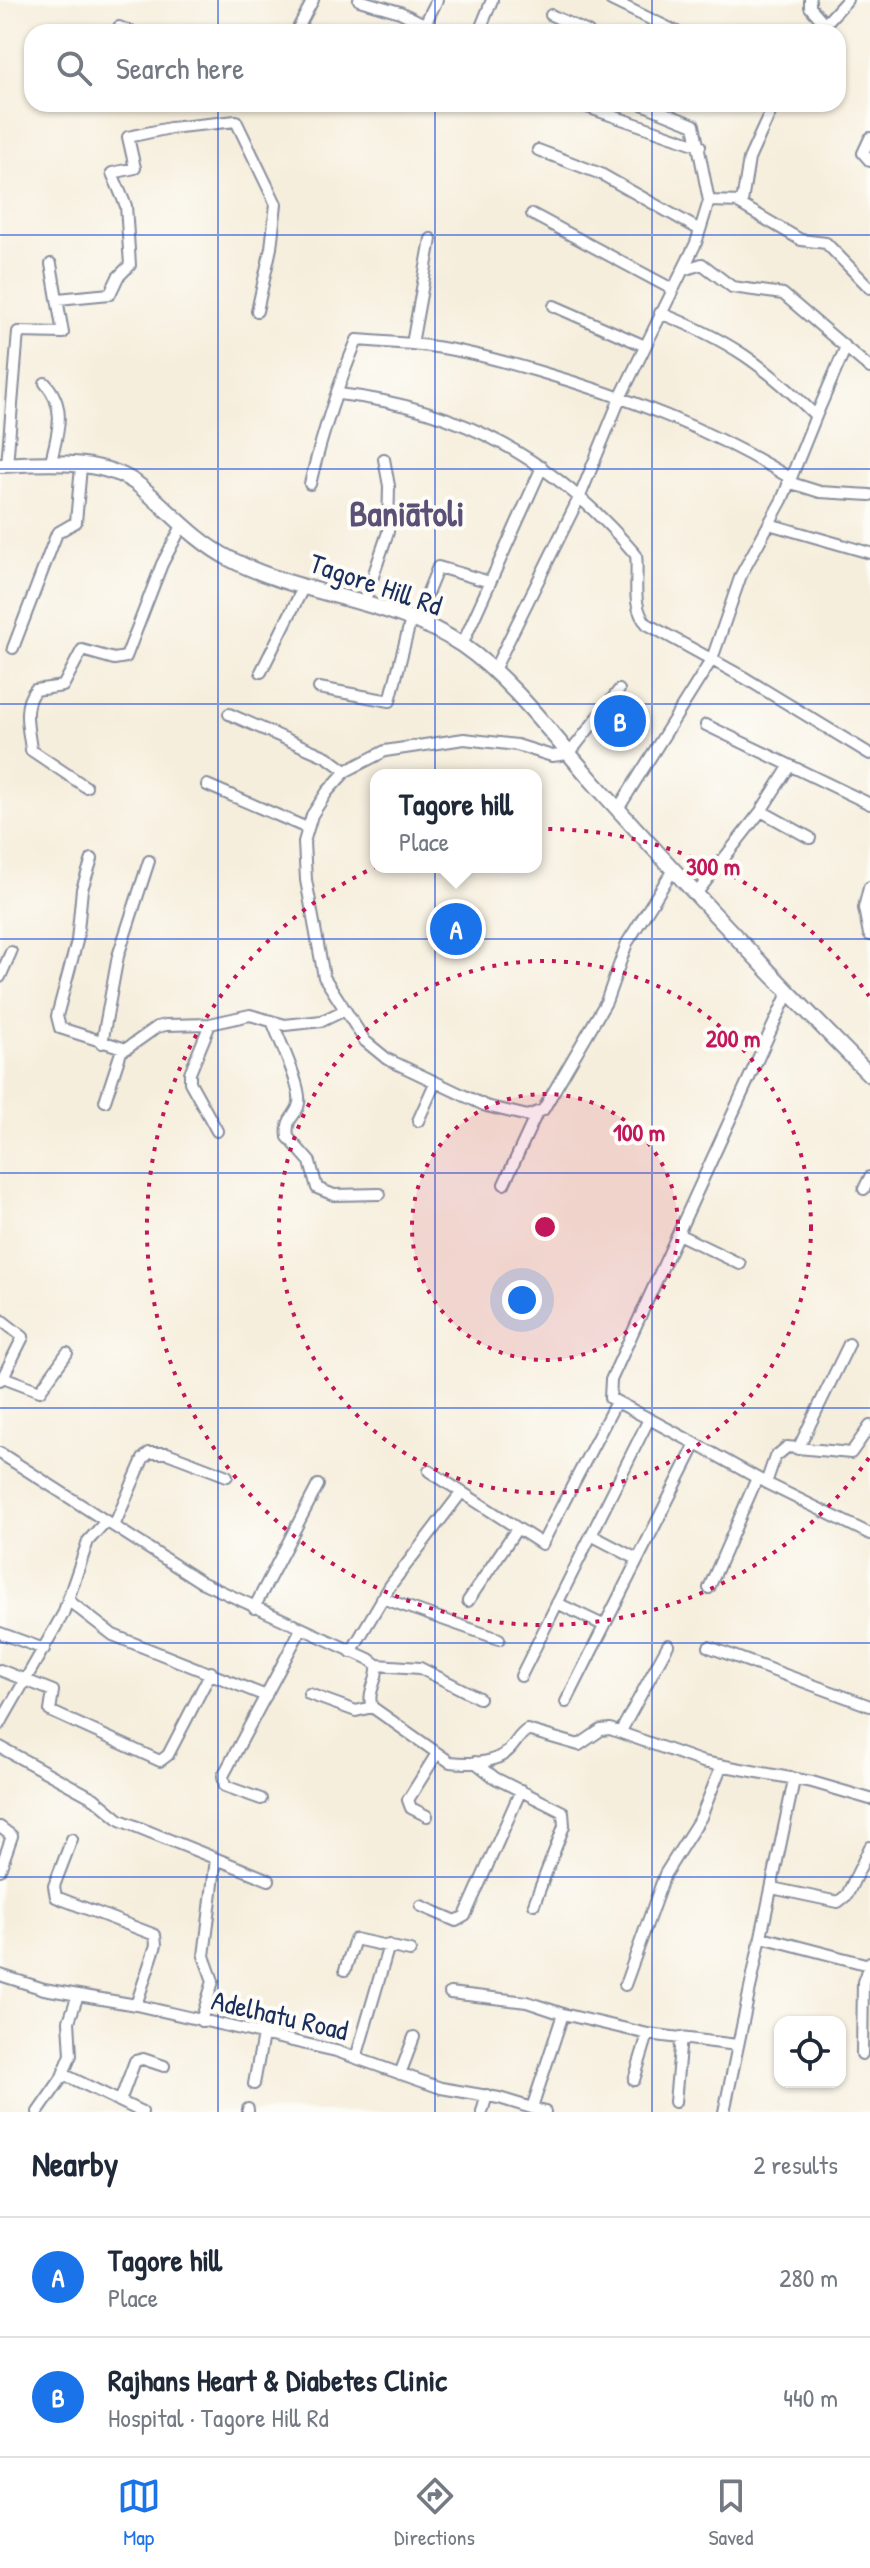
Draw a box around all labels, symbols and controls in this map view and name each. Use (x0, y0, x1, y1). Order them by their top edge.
search box (24, 24, 846, 112)
icon: search (52, 46, 96, 90)
text: Search here (116, 48, 244, 88)
district label: Baniātoli (349, 488, 465, 537)
street label: Tagore Hill Rd (305, 544, 447, 624)
pin: B (594, 691, 646, 751)
popup (370, 769, 542, 873)
text: Tagore hill (399, 784, 513, 824)
text: Place (399, 824, 449, 859)
text: 300 m (686, 850, 740, 882)
pin: A (430, 899, 482, 959)
text: 200 m (706, 1022, 760, 1054)
text: 100 m (613, 1116, 665, 1148)
centre of rings (531, 1213, 559, 1241)
your location (502, 1280, 542, 1320)
street label: Adelhatu Road (208, 1981, 352, 2049)
map controls (774, 2016, 846, 2088)
button: locate (774, 2016, 846, 2088)
text: Nearby (32, 2141, 118, 2187)
text: 2 results (753, 2147, 838, 2182)
text: Tagore hill (108, 2240, 222, 2280)
text: A (52, 2260, 64, 2295)
text: 280 m (779, 2260, 838, 2295)
text: Place (108, 2280, 158, 2315)
text: Rajhans Heart & Diabetes Clinic (108, 2360, 447, 2400)
text: B (51, 2380, 65, 2415)
text: 440 m (783, 2380, 838, 2415)
text: Hospital · Tagore Hill Rd (108, 2400, 329, 2435)
tab: Map (117, 2474, 161, 2552)
tab: Directions (394, 2474, 475, 2552)
tab: Saved (708, 2474, 753, 2552)

